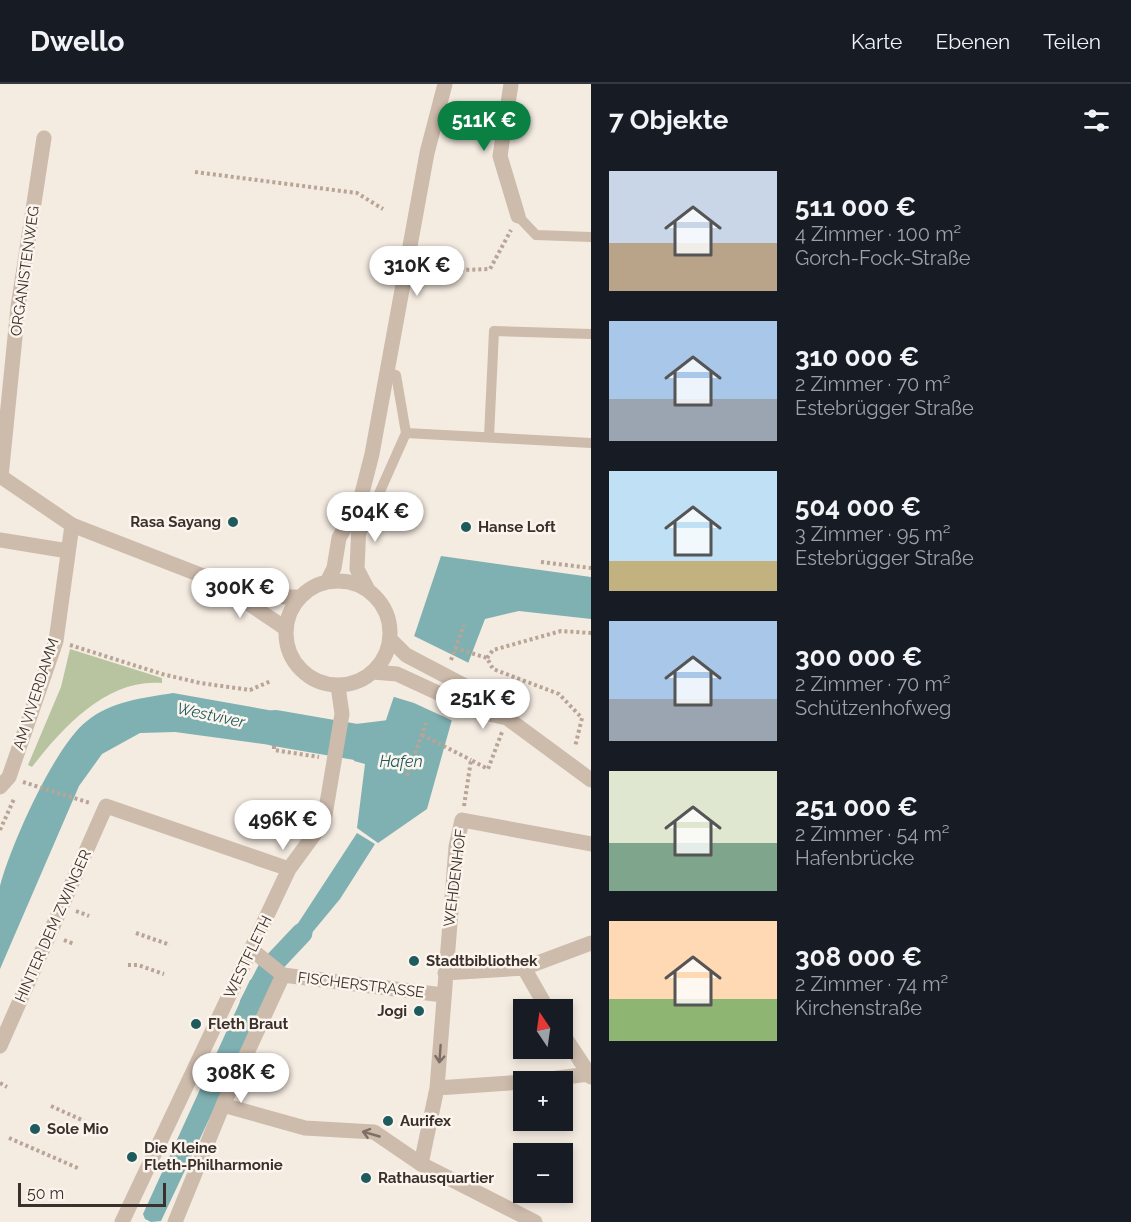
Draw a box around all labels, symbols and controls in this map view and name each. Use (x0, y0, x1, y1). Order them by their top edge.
text: Dwello (30, 25, 125, 58)
text: Karte (851, 29, 902, 54)
text: Ebenen (935, 29, 1010, 54)
text: Teilen (1043, 29, 1101, 54)
pin: 511K € (435, 101, 533, 152)
icon: filters (1080, 104, 1113, 137)
text: 7 Objekte (609, 105, 728, 135)
text: 511K € (452, 108, 516, 132)
text: 511 000 € (795, 192, 916, 222)
icon: home (657, 195, 729, 267)
street label: ORGANISTENWEG (7, 205, 43, 337)
text: 4 Zimmer · 100 m² (795, 222, 961, 246)
pin: 310K € (368, 246, 466, 297)
text: Gorch-Fock-Straße (795, 246, 970, 270)
text: 310K € (383, 253, 451, 277)
text: 310 000 € (795, 342, 919, 372)
icon: home (657, 345, 729, 417)
text: 2 Zimmer · 70 m² (795, 372, 951, 396)
text: Estebrügger Straße (795, 396, 974, 420)
pin: 504K € (326, 492, 424, 543)
text: 504 000 € (795, 492, 921, 522)
icon: home (657, 495, 729, 567)
text: 504K € (341, 499, 409, 523)
place label: Rasa Sayang (130, 513, 221, 531)
marker: Rasa Sayang (226, 515, 240, 529)
place label: Hanse Loft (478, 518, 556, 536)
marker: Hanse Loft (459, 520, 473, 534)
text: 3 Zimmer · 95 m² (795, 522, 951, 546)
text: Estebrügger Straße (795, 546, 974, 570)
pin: 300K € (191, 568, 289, 619)
text: 300K € (205, 575, 275, 599)
street label: AM VIVERDAMM (9, 636, 63, 752)
text: 300 000 € (795, 642, 923, 672)
icon: home (657, 645, 729, 717)
text: 2 Zimmer · 70 m² (795, 672, 951, 696)
pin: 251K € (434, 679, 532, 730)
text: 251K € (450, 686, 516, 710)
text: Schützenhofweg (795, 696, 951, 720)
water label: Westviver (175, 699, 247, 732)
water label: Hafen (379, 752, 423, 771)
text: 251 000 € (795, 792, 918, 822)
icon: home (657, 795, 729, 867)
pin: 496K € (234, 800, 332, 851)
text: 496K € (248, 807, 318, 831)
text: 2 Zimmer · 54 m² (795, 822, 950, 846)
street label: WEHDENHOF (440, 828, 470, 928)
text: Hafenbrücke (795, 846, 914, 870)
street label: HINTER DEM ZWINGER (11, 847, 95, 1005)
street label: WESTFLETH (220, 913, 276, 1001)
text: 308 000 € (795, 942, 922, 972)
icon: home (657, 945, 729, 1017)
place label: Stadtbibliothek (426, 952, 538, 970)
marker: Stadtbibliothek (407, 954, 421, 968)
street label: FISCHERSTRASSE (297, 968, 425, 1002)
text: 2 Zimmer · 74 m² (795, 972, 948, 996)
text: Kirchenstraße (795, 996, 922, 1020)
north arrow (513, 999, 573, 1059)
map controls (513, 999, 573, 1203)
place label: Jogi (377, 1002, 407, 1020)
marker: Jogi (412, 1004, 426, 1018)
place label: Fleth Braut (208, 1015, 289, 1033)
marker: Fleth Braut (189, 1017, 203, 1031)
one-way arrow (434, 1043, 445, 1063)
pin: 308K € (192, 1053, 290, 1104)
text: 308K € (206, 1060, 276, 1084)
button: + (513, 1071, 573, 1131)
place label: Aurifex (400, 1112, 451, 1130)
marker: Aurifex (381, 1114, 395, 1128)
place label: Sole Mio (47, 1120, 109, 1138)
marker: Sole Mio (28, 1122, 42, 1136)
one-way arrow (362, 1128, 381, 1139)
place label: Die Kleine Fleth-Philharmonie (144, 1139, 283, 1174)
button: − (513, 1143, 573, 1203)
marker: Die Kleine Fleth-Philharmonie (125, 1150, 139, 1164)
place label: Rathausquartier (378, 1169, 494, 1187)
marker: Rathausquartier (359, 1171, 373, 1185)
scale bar (18, 1180, 166, 1208)
text: 50 m (27, 1184, 64, 1203)

